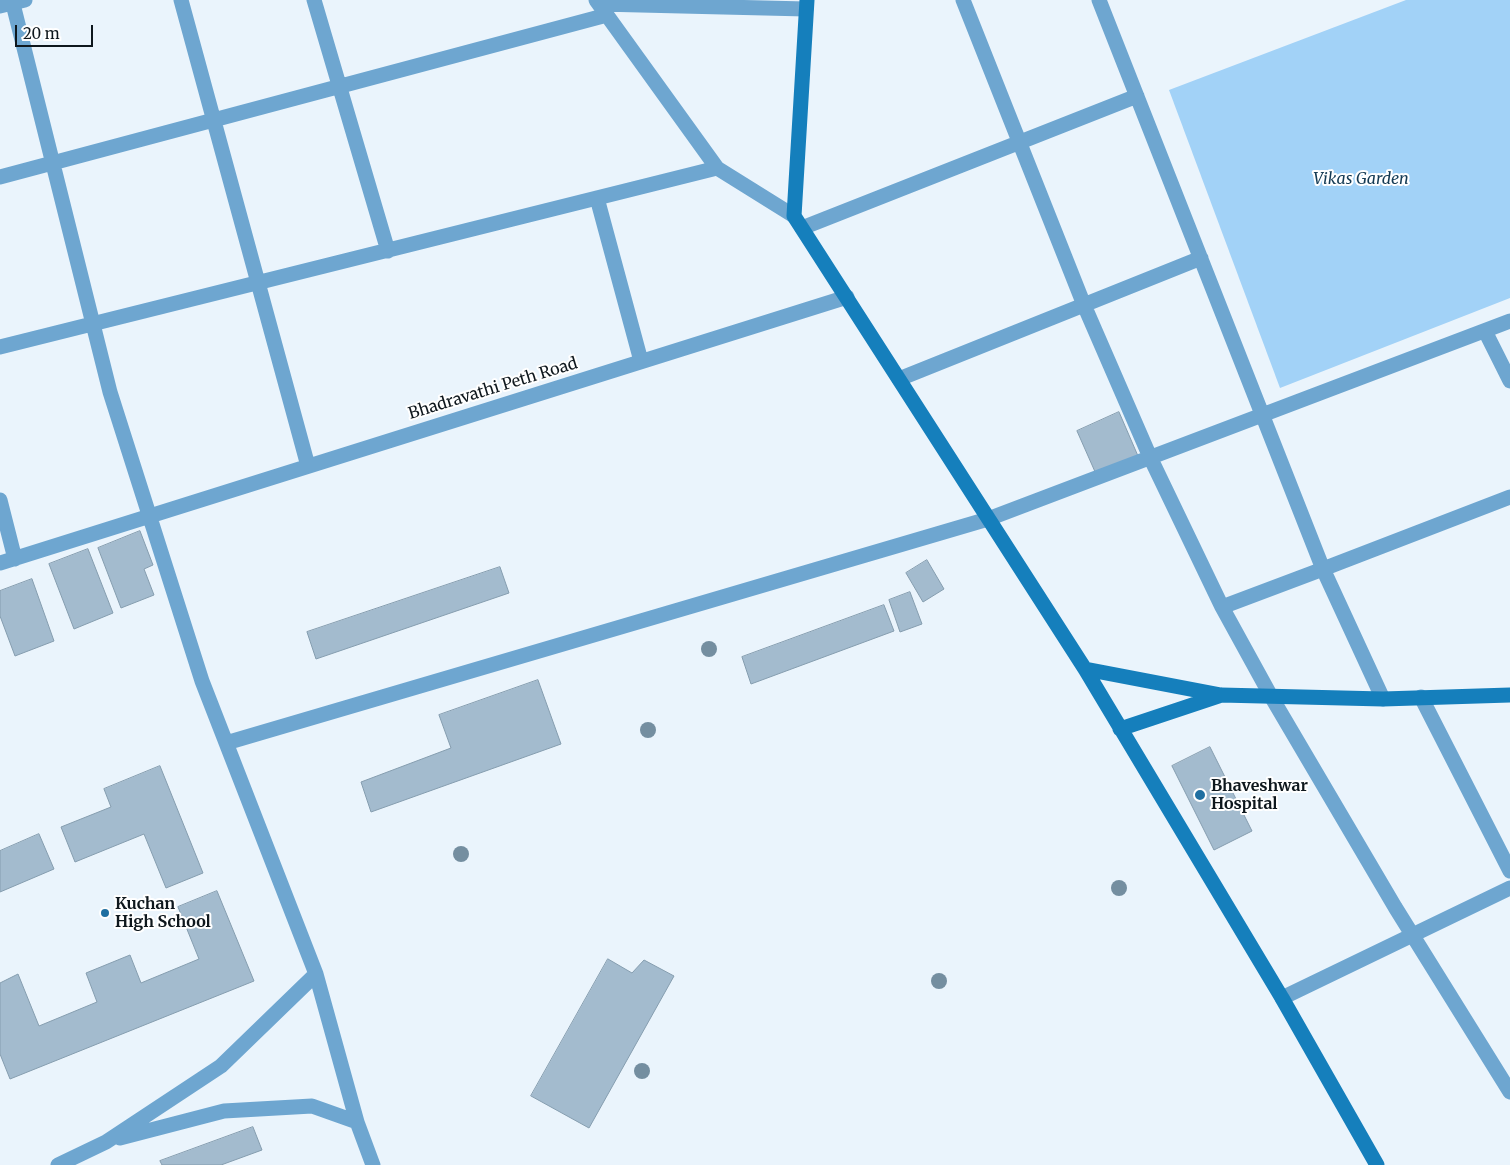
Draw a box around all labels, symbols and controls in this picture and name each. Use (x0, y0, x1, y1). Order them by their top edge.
scale bar (18, 15, 95, 47)
text: 20 m (23, 24, 60, 43)
park label: Vikas Garden (1313, 169, 1409, 189)
street label: Bhadravathi Peth Road (406, 354, 580, 424)
place label: Bhaveshwar Hospital (1211, 776, 1308, 814)
marker: Bhaveshwar Hospital (1193, 788, 1207, 802)
place label: Kuchan High School (115, 894, 211, 932)
marker: Kuchan High School (99, 907, 111, 919)

